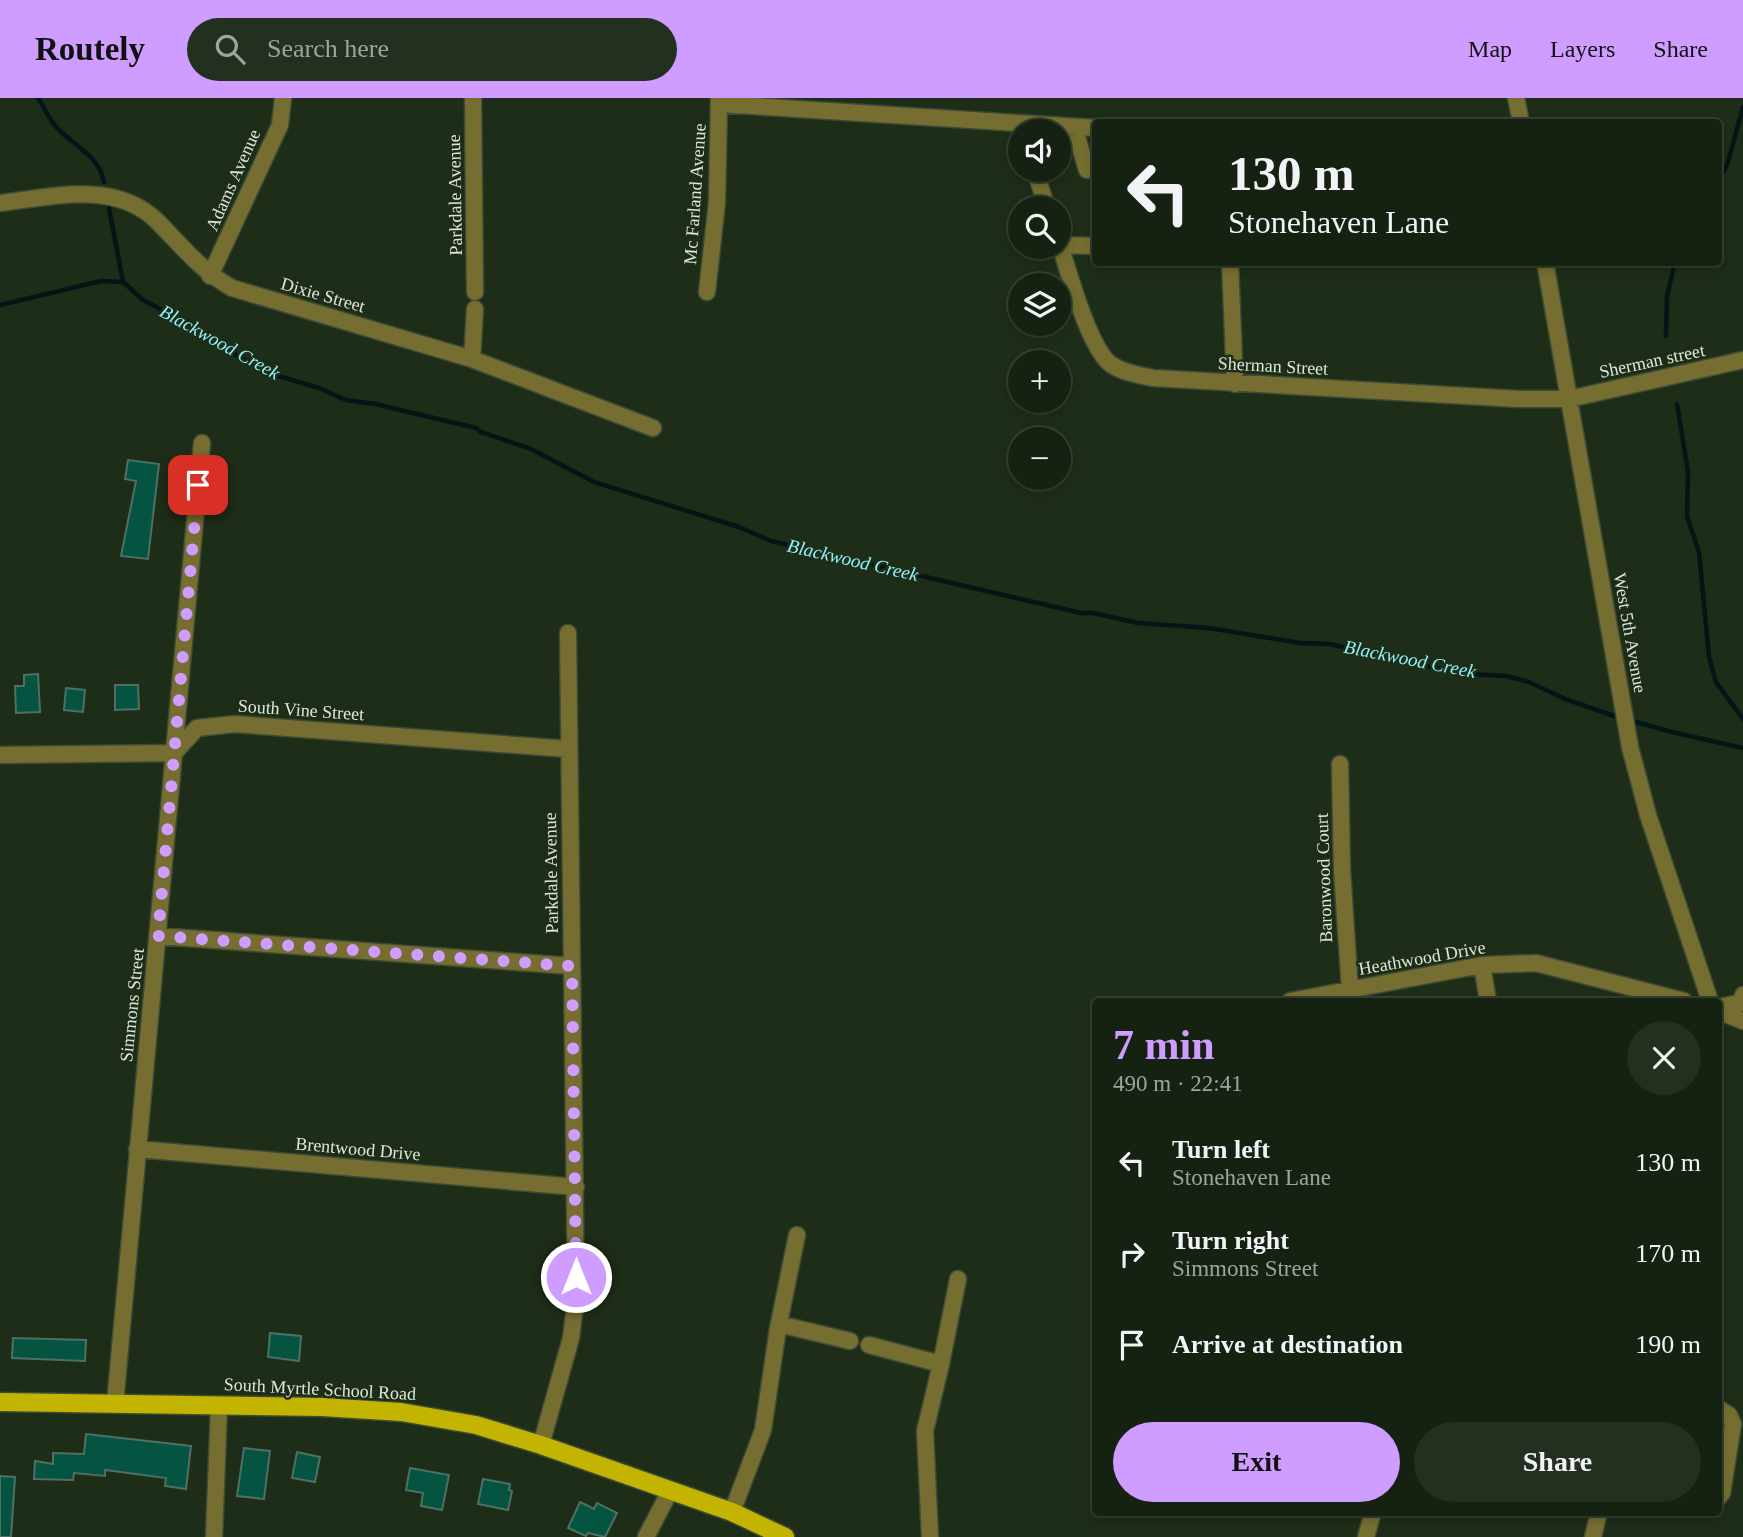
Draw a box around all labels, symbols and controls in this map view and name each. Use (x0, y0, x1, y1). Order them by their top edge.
search box (187, 18, 677, 81)
icon: search (211, 30, 249, 68)
text: Routely (35, 31, 145, 67)
text: Search here (267, 34, 389, 63)
text: Map (1468, 36, 1512, 62)
text: Layers (1550, 36, 1615, 62)
text: Share (1653, 36, 1708, 62)
map controls (1008, 119, 1071, 490)
button: sound (1008, 119, 1071, 182)
street label: Mc Farland Avenue (680, 123, 710, 265)
street label: Adams Avenue (202, 126, 264, 234)
street label: Parkdale Avenue (444, 134, 466, 256)
text: 130 m (1228, 146, 1355, 201)
icon: left (1113, 147, 1204, 238)
button: search (1008, 196, 1071, 259)
text: Stonehaven Lane (1228, 204, 1449, 240)
street label: Dixie Street (279, 273, 367, 317)
button: layers (1008, 273, 1071, 336)
water label: Blackwood Creek (156, 300, 284, 384)
street label: Sherman street (1597, 340, 1707, 382)
button: + (1008, 350, 1071, 413)
street label: Sherman Street (1217, 353, 1329, 379)
button: − (1008, 427, 1071, 490)
pin (168, 455, 228, 515)
icon: arrive (179, 466, 217, 504)
water label: Blackwood Creek (785, 535, 921, 585)
street label: West 5th Avenue (1610, 572, 1650, 694)
water label: Blackwood Creek (1342, 636, 1478, 682)
street label: South Vine Street (237, 696, 365, 724)
street label: Parkdale Avenue (540, 812, 562, 934)
street label: Baronwood Court (1312, 813, 1336, 943)
street label: Heathwood Drive (1357, 937, 1487, 979)
street label: Simmons Street (116, 947, 148, 1063)
button: close (1627, 1021, 1701, 1095)
text: 7 min (1113, 1022, 1215, 1068)
text: 490 m · 22:41 (1113, 1071, 1243, 1096)
street label: Brentwood Drive (295, 1134, 421, 1164)
text: Turn left (1172, 1135, 1270, 1164)
icon: left (1113, 1144, 1151, 1182)
text: 130 m (1635, 1148, 1701, 1177)
text: Stonehaven Lane (1172, 1165, 1331, 1190)
text: Turn right (1172, 1226, 1289, 1255)
icon: right (1113, 1235, 1151, 1273)
text: 170 m (1635, 1239, 1701, 1268)
position arrow (539, 1240, 613, 1314)
text: Simmons Street (1172, 1256, 1318, 1281)
icon: arrive (1113, 1326, 1151, 1364)
text: Arrive at destination (1172, 1330, 1403, 1359)
text: 190 m (1635, 1330, 1701, 1359)
street label: South Myrtle School Road (223, 1374, 417, 1404)
button: Exit (1113, 1422, 1400, 1502)
button: Share (1414, 1422, 1701, 1502)

